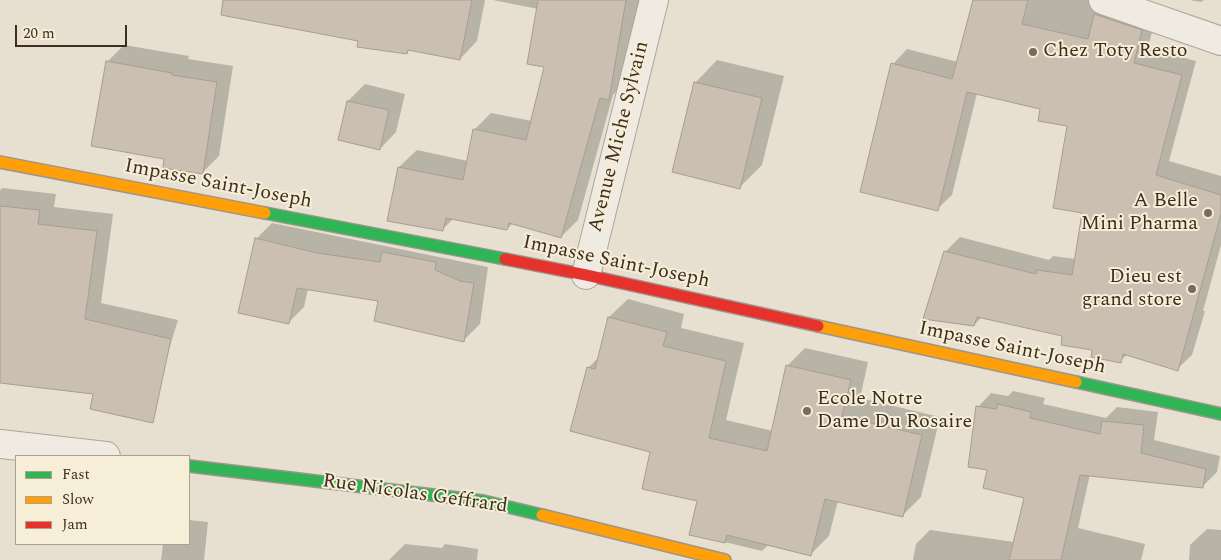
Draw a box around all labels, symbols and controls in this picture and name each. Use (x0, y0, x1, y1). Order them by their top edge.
scale bar (18, 15, 130, 47)
text: 20 m (23, 22, 55, 45)
street label: Avenue Miche Sylvain (585, 39, 655, 235)
place label: Chez Toty Resto (1043, 40, 1188, 64)
marker: Chez Toty Resto (1027, 46, 1039, 58)
street label: Impasse Saint-Joseph (122, 155, 314, 215)
place label: A Belle Mini Pharma (1081, 190, 1198, 237)
marker: A Belle Mini Pharma (1202, 207, 1214, 219)
street label: Impasse Saint-Joseph (520, 231, 712, 295)
place label: Dieu est grand store (1082, 266, 1182, 313)
marker: Dieu est grand store (1186, 283, 1198, 295)
street label: Impasse Saint-Joseph (916, 317, 1108, 381)
place label: Ecole Notre Dame Du Rosaire (817, 388, 972, 435)
marker: Ecole Notre Dame Du Rosaire (801, 405, 813, 417)
legend (15, 455, 190, 545)
text: Fast (62, 463, 90, 486)
street label: Rue Nicolas Geffrard (321, 470, 509, 520)
text: Slow (62, 488, 94, 511)
text: Jam (62, 513, 88, 536)

